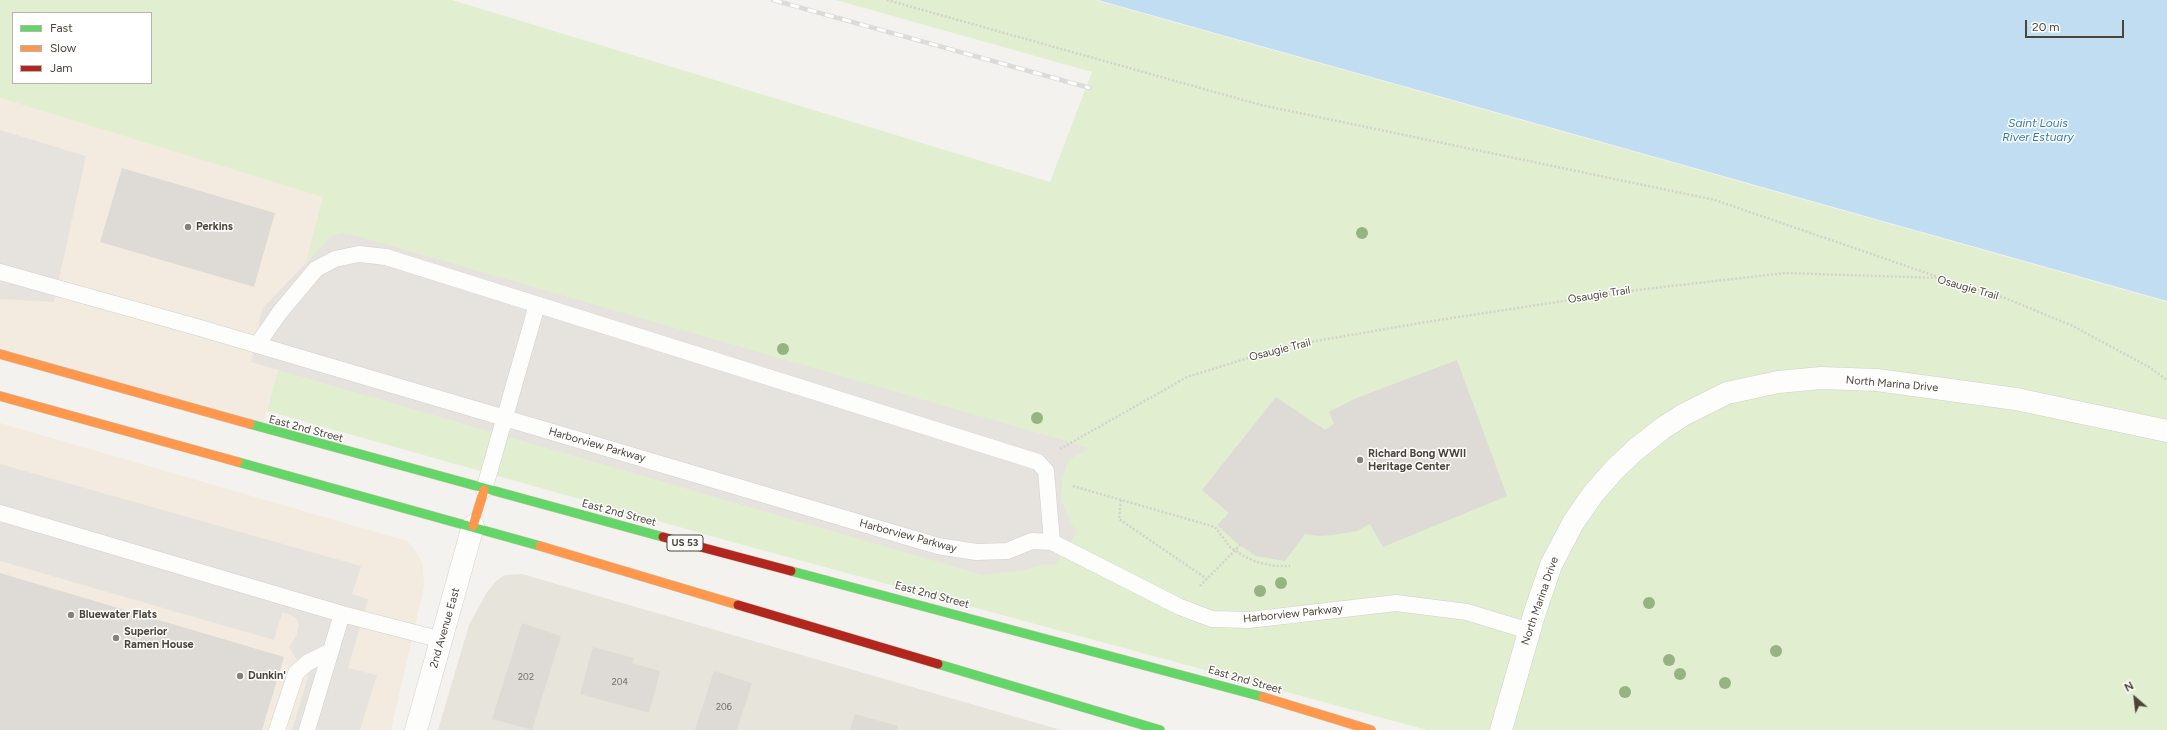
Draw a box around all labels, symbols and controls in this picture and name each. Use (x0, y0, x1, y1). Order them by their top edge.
legend (12, 12, 152, 84)
scale bar (2027, 12, 2126, 38)
text: 20 m (2032, 20, 2060, 34)
text: Fast (50, 21, 73, 35)
text: Slow (50, 41, 76, 55)
text: Jam (50, 61, 73, 75)
water label: Saint Louis River Estuary (2002, 116, 2074, 144)
place label: Perkins (196, 220, 233, 234)
marker: Perkins (183, 222, 193, 232)
street label: Osaugie Trail (1936, 273, 2000, 303)
street label: Osaugie Trail (1567, 284, 1631, 306)
street label: Osaugie Trail (1248, 336, 1312, 364)
street label: North Marina Drive (1845, 373, 1939, 395)
street label: East 2nd Street (267, 413, 345, 445)
street label: Harborview Parkway (547, 425, 647, 465)
place label: Richard Bong WWII Heritage Center (1368, 447, 1466, 473)
marker: Richard Bong WWII Heritage Center (1355, 455, 1365, 465)
street label: East 2nd Street (580, 497, 658, 529)
street label: Harborview Parkway (858, 517, 958, 555)
road number: US 53 (667, 535, 703, 551)
street label: North Marina Drive (1519, 555, 1561, 647)
street label: East 2nd Street (893, 579, 971, 611)
street label: 2nd Avenue East (427, 586, 463, 670)
street label: Harborview Parkway (1242, 602, 1344, 626)
place label: Bluewater Flats (79, 608, 157, 622)
marker: Bluewater Flats (66, 610, 76, 620)
place label: Superior Ramen House (124, 625, 194, 651)
marker: Superior Ramen House (111, 633, 121, 643)
street label: East 2nd Street (1206, 663, 1284, 697)
place label: Dunkin' (248, 669, 286, 683)
marker: Dunkin' (235, 671, 245, 681)
house number: 202 (518, 672, 534, 682)
house number: 204 (612, 677, 628, 687)
north arrow (2115, 678, 2155, 718)
text: N (2122, 679, 2136, 695)
house number: 206 (716, 702, 732, 712)

